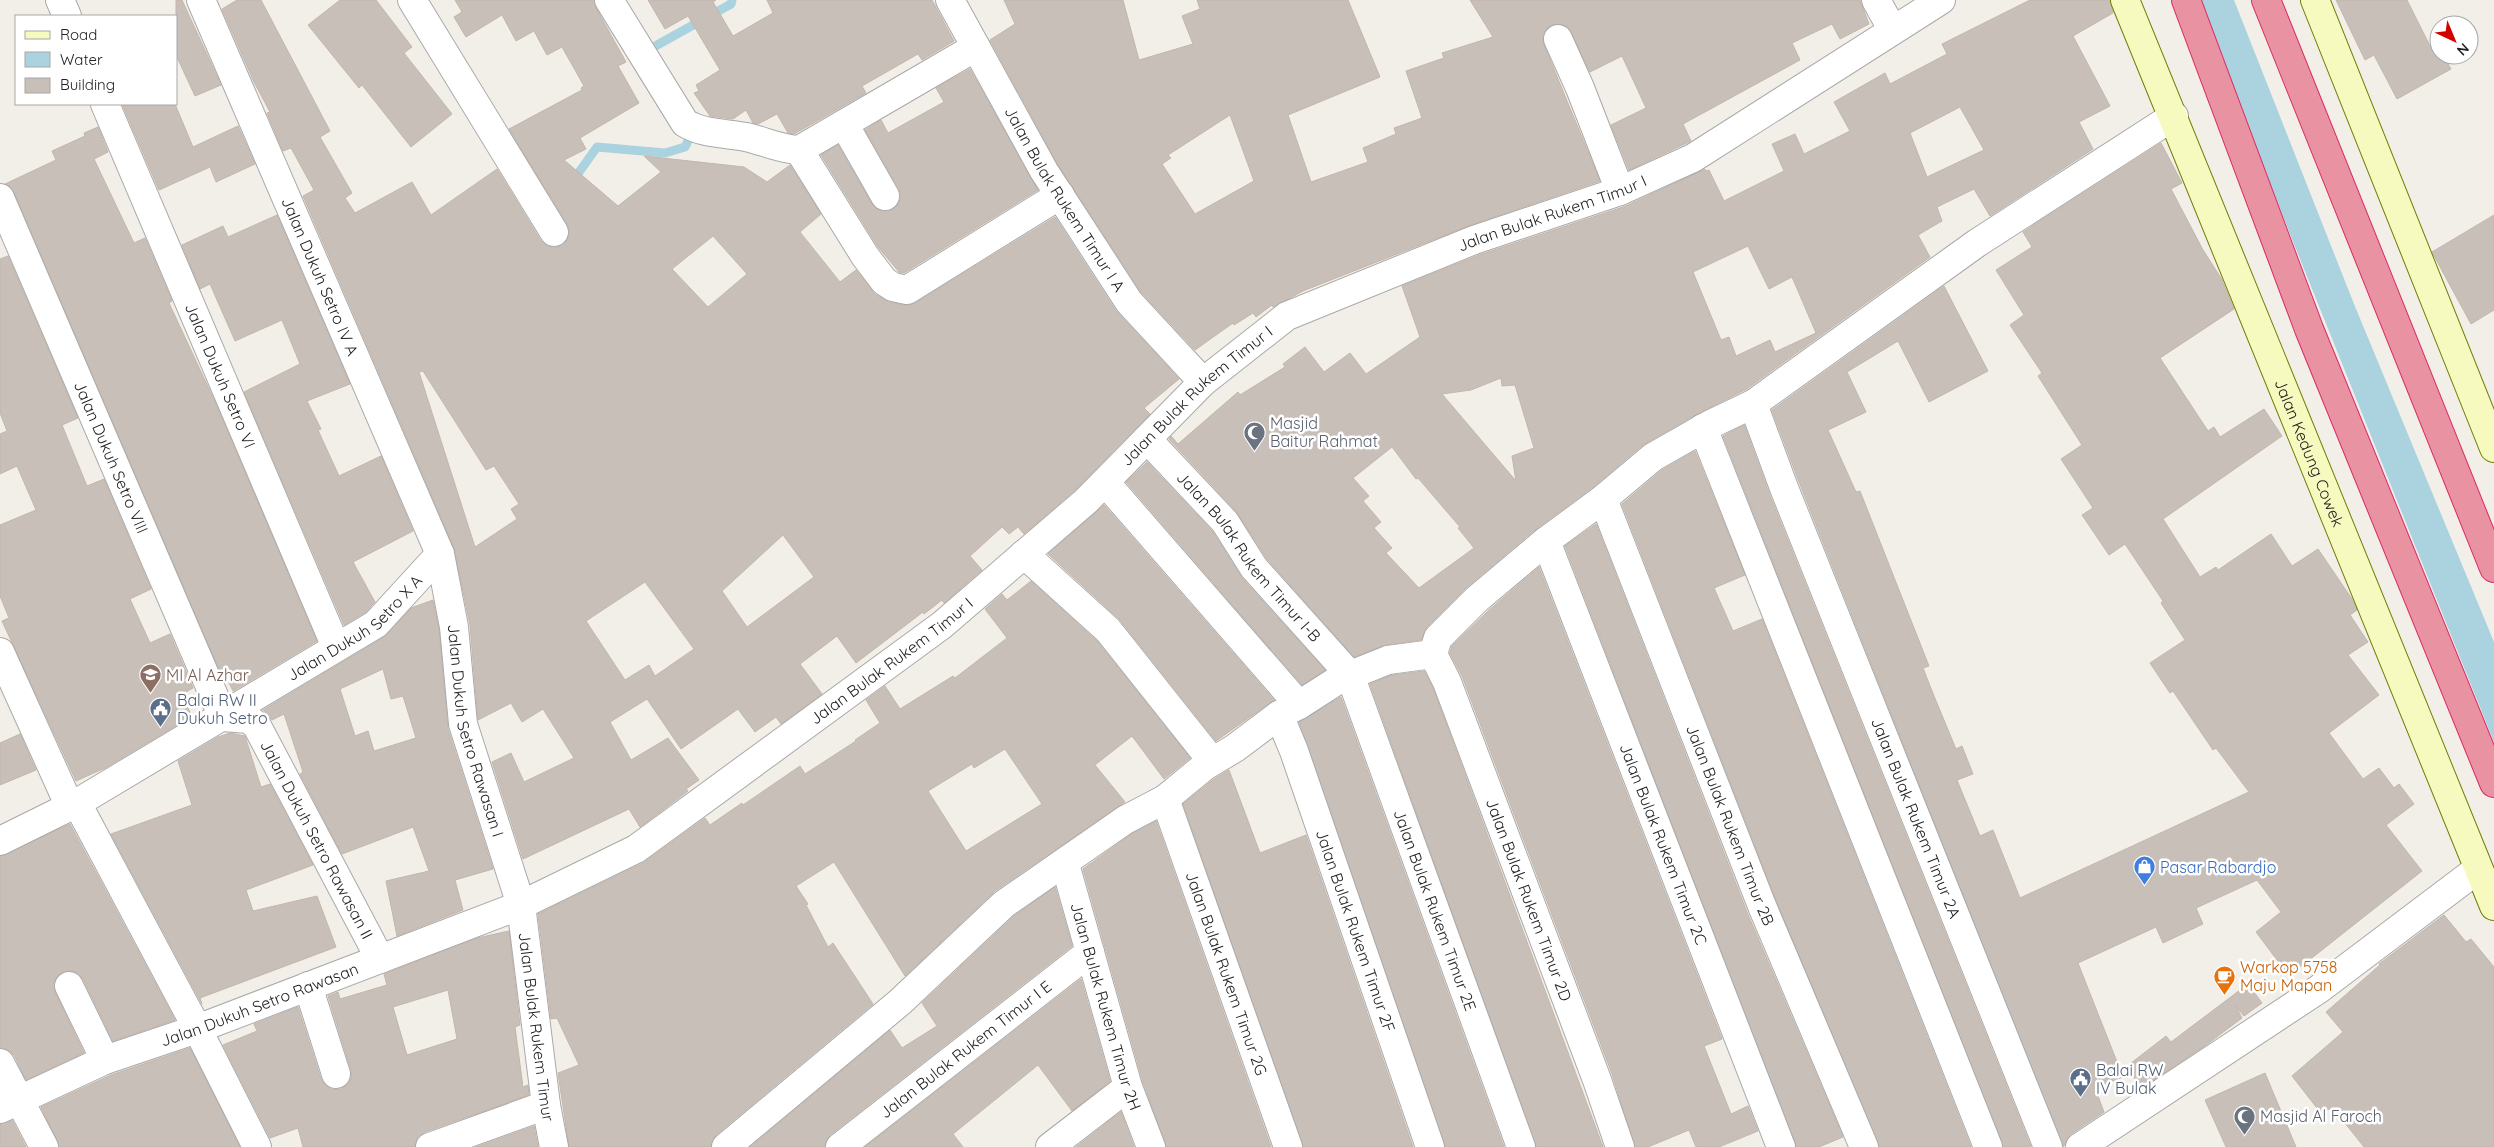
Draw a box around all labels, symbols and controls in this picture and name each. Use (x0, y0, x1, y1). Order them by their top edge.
legend (15, 15, 178, 105)
north arrow (2429, 15, 2479, 65)
text: Road (60, 25, 97, 44)
text: N (2453, 39, 2473, 59)
text: Water (60, 50, 103, 69)
text: Building (60, 75, 115, 94)
street label: Jalan Bulak Rukem Timur I A (1001, 103, 1130, 295)
street label: Jalan Bulak Rukem Timur I (1454, 170, 1650, 256)
street label: Jalan Dukuh Setro IV A (277, 194, 363, 359)
street label: Jalan Dukuh Setro VI (181, 300, 260, 451)
street label: Jalan Bulak Rukem Timur I (1116, 321, 1276, 470)
street label: Jalan Kedung Cowek (2270, 376, 2348, 530)
street label: Jalan Dukuh Setro VIII (70, 378, 153, 536)
place label: Masjid Baitur Rahmat (1270, 413, 1378, 451)
mosque icon: Masjid Baitur Rahmat (1242, 420, 1266, 451)
street label: Jalan Bulak Rukem Timur I-B (1173, 467, 1325, 646)
street label: Jalan Dukuh Setro X A (283, 571, 426, 685)
street label: Jalan Bulak Rukem Timur I (806, 593, 977, 728)
street label: Jalan Dukuh Setro Rawasan I (444, 623, 509, 839)
school or university icon: MI Al Azhar (138, 663, 162, 694)
place label: MI Al Azhar (166, 665, 249, 685)
place label: Balai RW II Dukuh Setro (177, 690, 268, 728)
public building icon: Balai RW II Dukuh Setro (149, 697, 173, 728)
street label: Jalan Bulak Rukem Timur 2A (1867, 715, 1965, 921)
street label: Jalan Bulak Rukem Timur 2B (1682, 722, 1779, 928)
street label: Jalan Dukuh Setro Rawasan II (256, 737, 378, 942)
street label: Jalan Bulak Rukem Timur 2C (1615, 740, 1712, 948)
street label: Jalan Bulak Rukem Timur 2D (1482, 795, 1576, 1004)
street label: Jalan Bulak Rukem Timur 2E (1389, 806, 1481, 1014)
street label: Jalan Bulak Rukem Timur 2F (1312, 827, 1400, 1035)
shop icon: Pasar Rabardjo (2132, 855, 2156, 886)
place label: Pasar Rabardjo (2160, 857, 2276, 877)
street label: Jalan Bulak Rukem Timur 2G (1181, 869, 1272, 1078)
street label: Jalan Bulak Rukem Timur 2H (1066, 900, 1146, 1113)
street label: Jalan Bulak Rukem Timur (514, 931, 559, 1123)
place label: Warkop 5758 Maju Mapan (2240, 957, 2337, 995)
street label: Jalan Dukuh Setro Rawasan (158, 958, 361, 1051)
cafe icon: Warkop 5758 Maju Mapan (2212, 964, 2236, 995)
street label: Jalan Bulak Rukem Timur I E (875, 976, 1055, 1122)
place label: Balai RW IV Bulak (2096, 1060, 2163, 1098)
public building icon: Balai RW IV Bulak (2068, 1067, 2092, 1098)
mosque icon: Masjid Al Faroch (2232, 1104, 2256, 1135)
place label: Masjid Al Faroch (2260, 1106, 2382, 1126)

